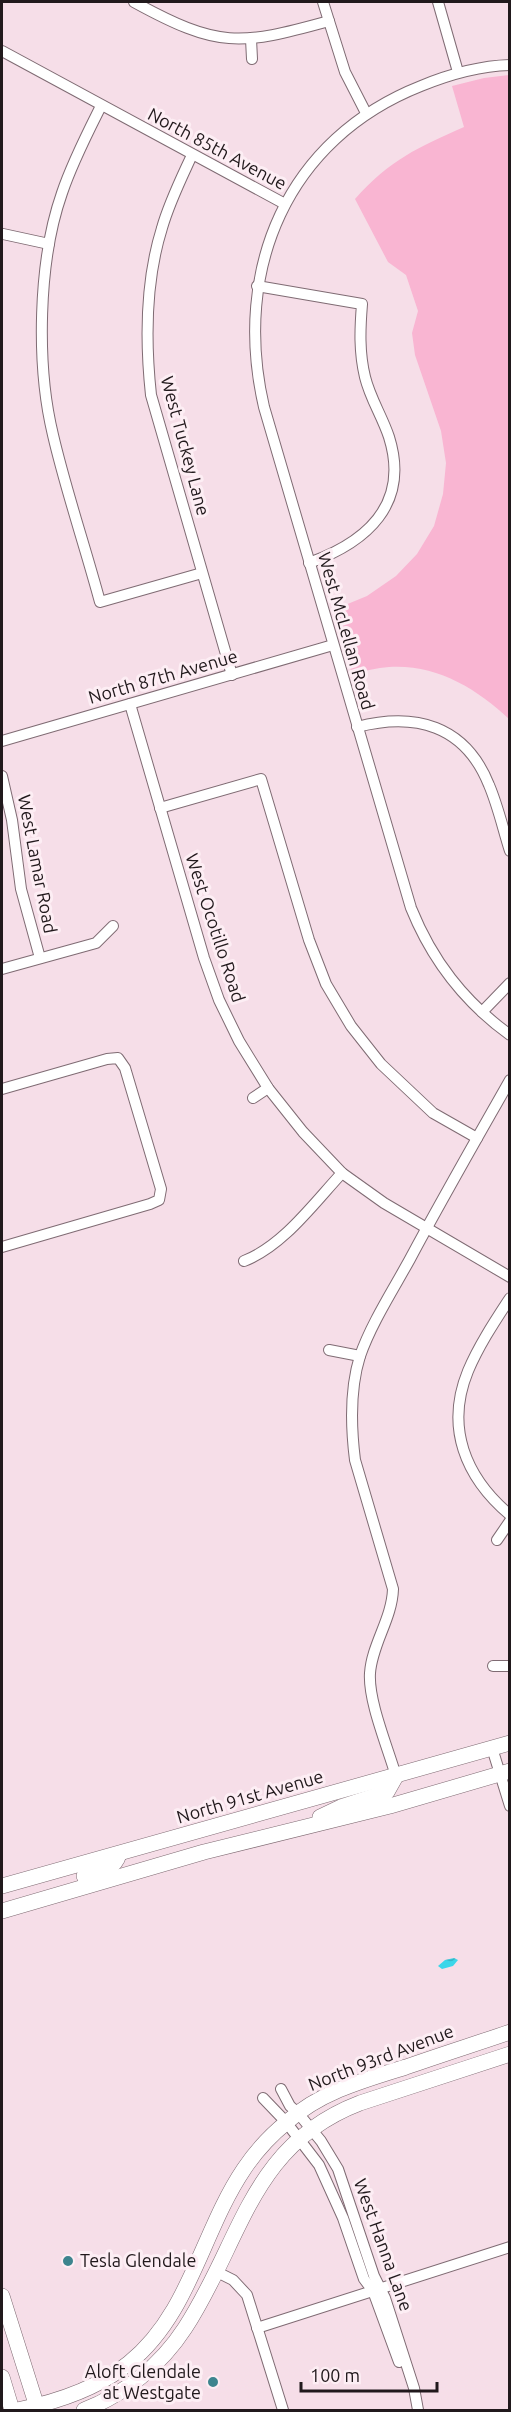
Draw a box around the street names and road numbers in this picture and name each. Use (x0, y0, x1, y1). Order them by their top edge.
street label: North 85th Avenue (145, 103, 290, 193)
street label: West Tuckey Lane (158, 374, 214, 518)
street label: West McLellan Road (315, 550, 379, 712)
street label: North 87th Avenue (86, 645, 240, 707)
street label: West Lamar Road (15, 793, 61, 935)
street label: West Ocotillo Road (182, 851, 249, 1005)
street label: North 91st Avenue (174, 1766, 325, 1827)
street label: North 93rd Avenue (305, 2020, 456, 2094)
street label: West Hanna Lane (351, 2176, 417, 2314)

